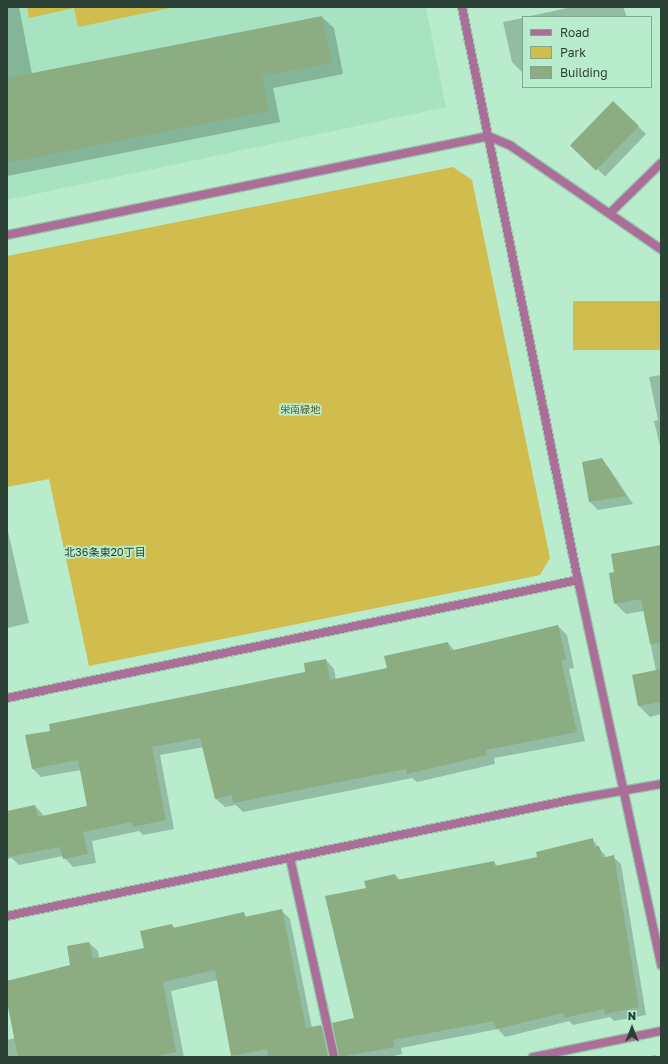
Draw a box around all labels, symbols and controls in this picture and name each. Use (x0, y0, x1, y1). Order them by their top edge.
legend (522, 16, 652, 88)
text: Road (560, 25, 589, 40)
text: Park (560, 45, 586, 60)
text: Building (560, 65, 608, 80)
park label: 栄南緑地 (280, 404, 320, 416)
district label: 北36条東20丁目 (64, 545, 146, 559)
north arrow (612, 1008, 652, 1048)
text: N (628, 1009, 636, 1022)

